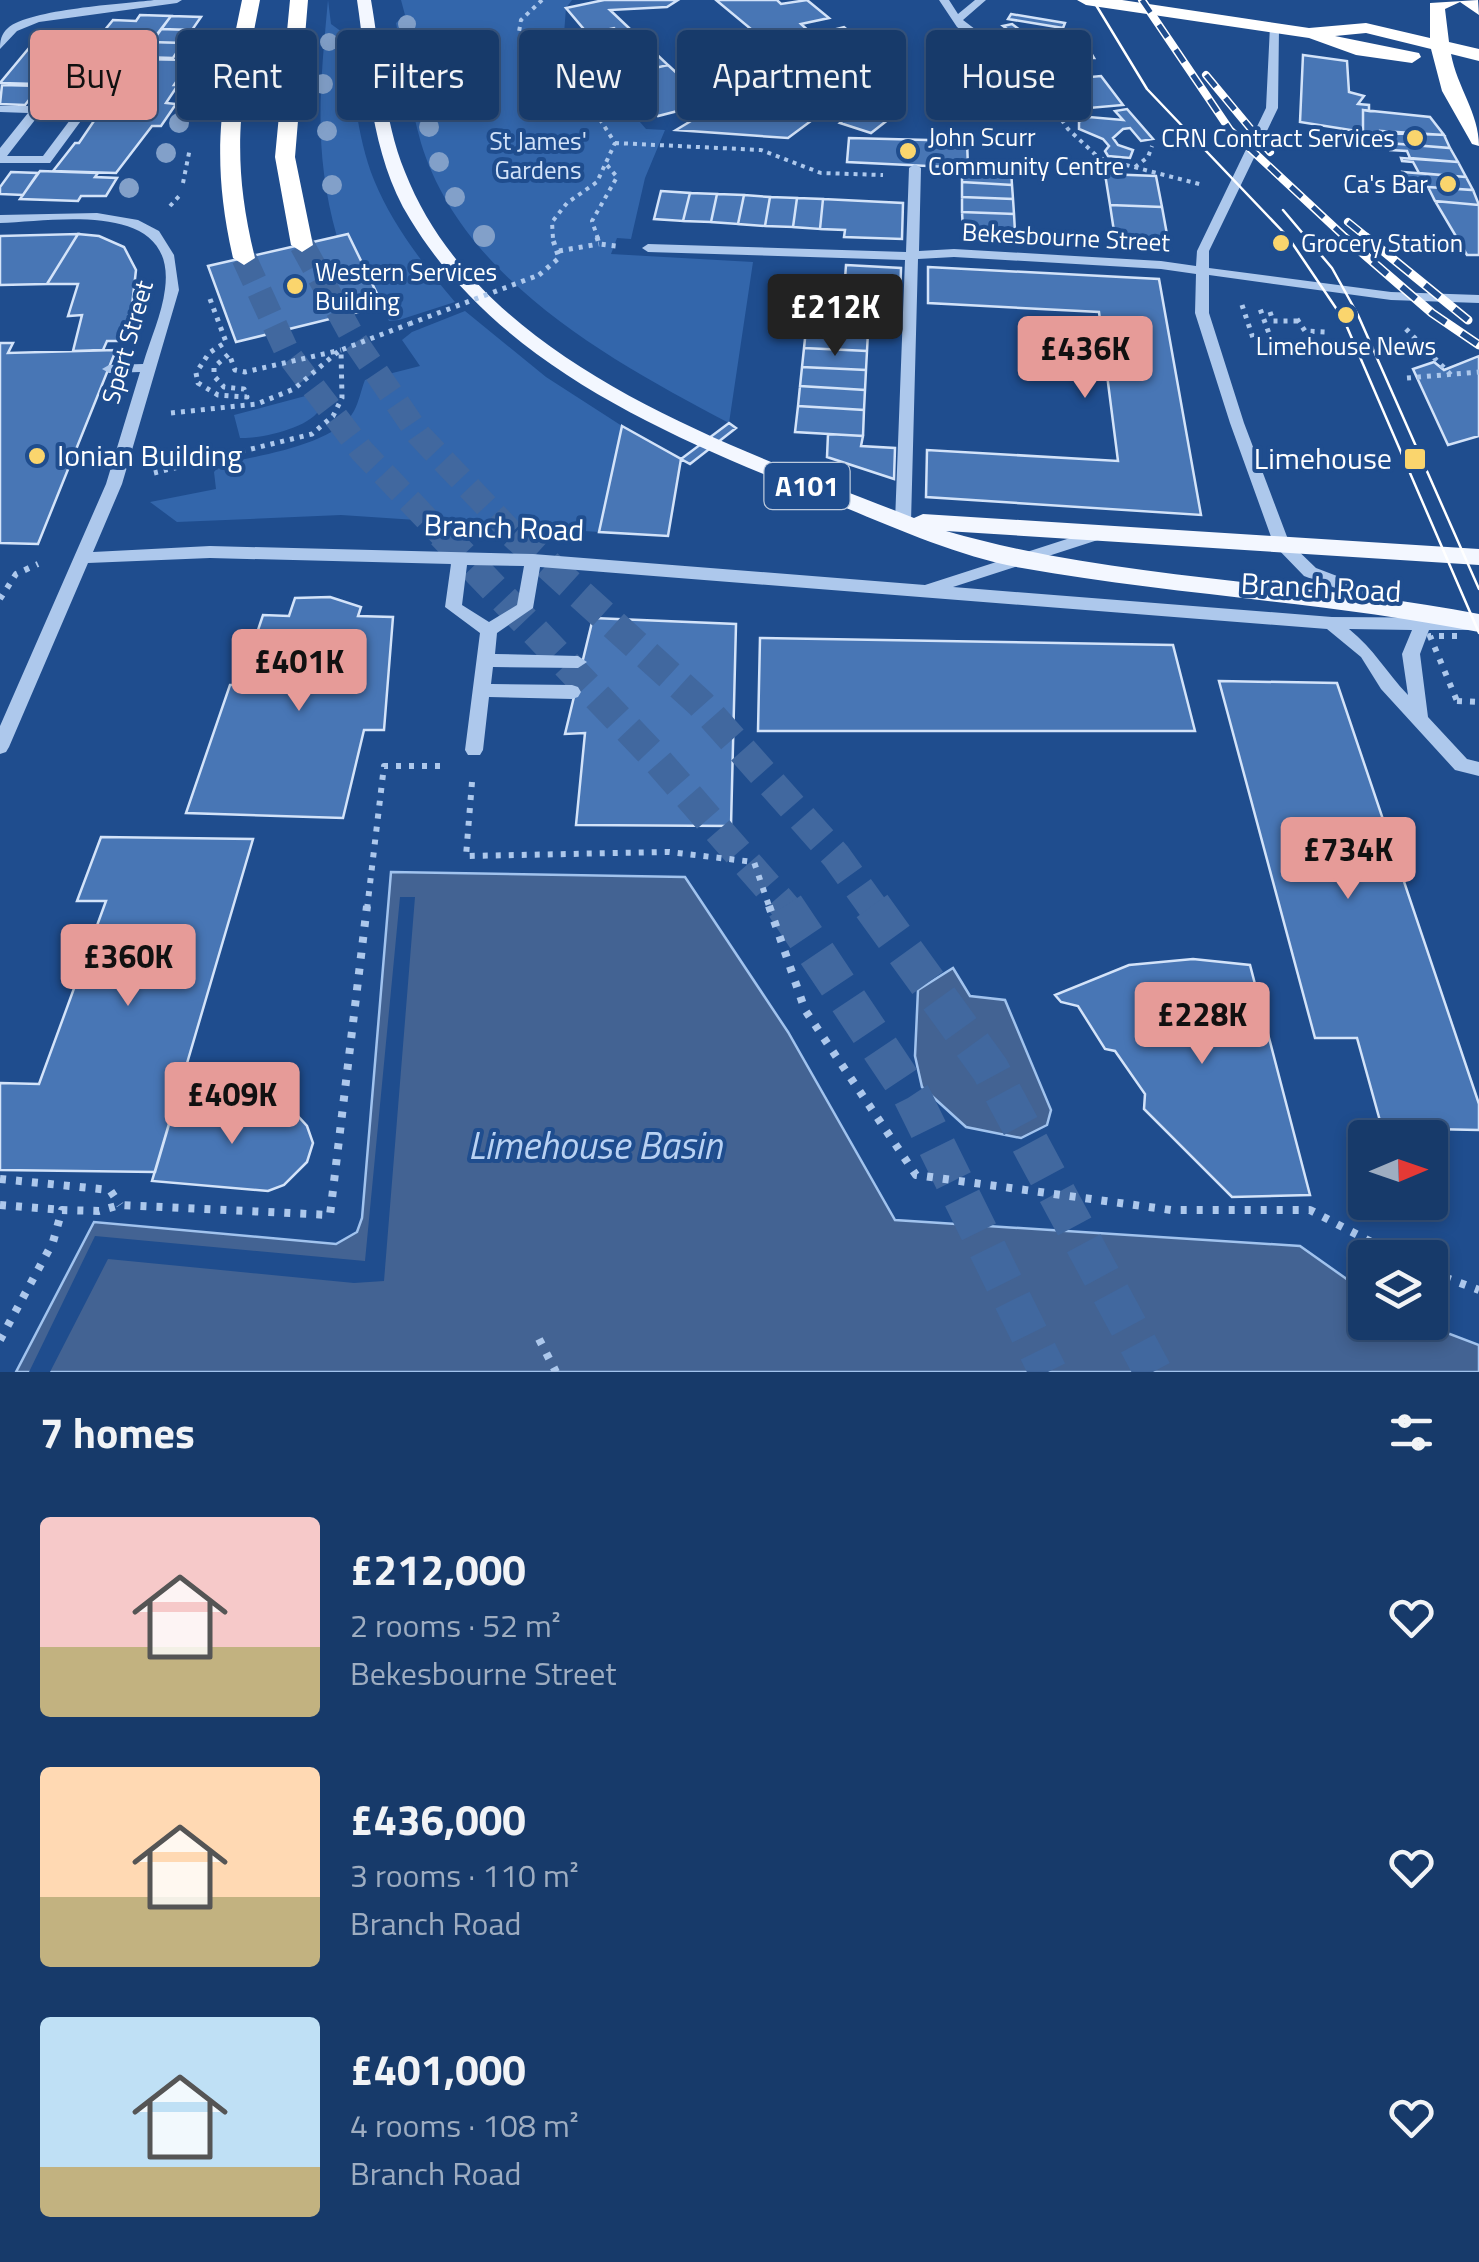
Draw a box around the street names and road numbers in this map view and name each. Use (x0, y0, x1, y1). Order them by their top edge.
street label: Bekesbourne Street (961, 213, 1171, 261)
street label: Spert Street (91, 276, 163, 408)
road number: A101 (764, 463, 850, 509)
street label: Branch Road (423, 501, 585, 553)
street label: Branch Road (1240, 560, 1403, 614)

